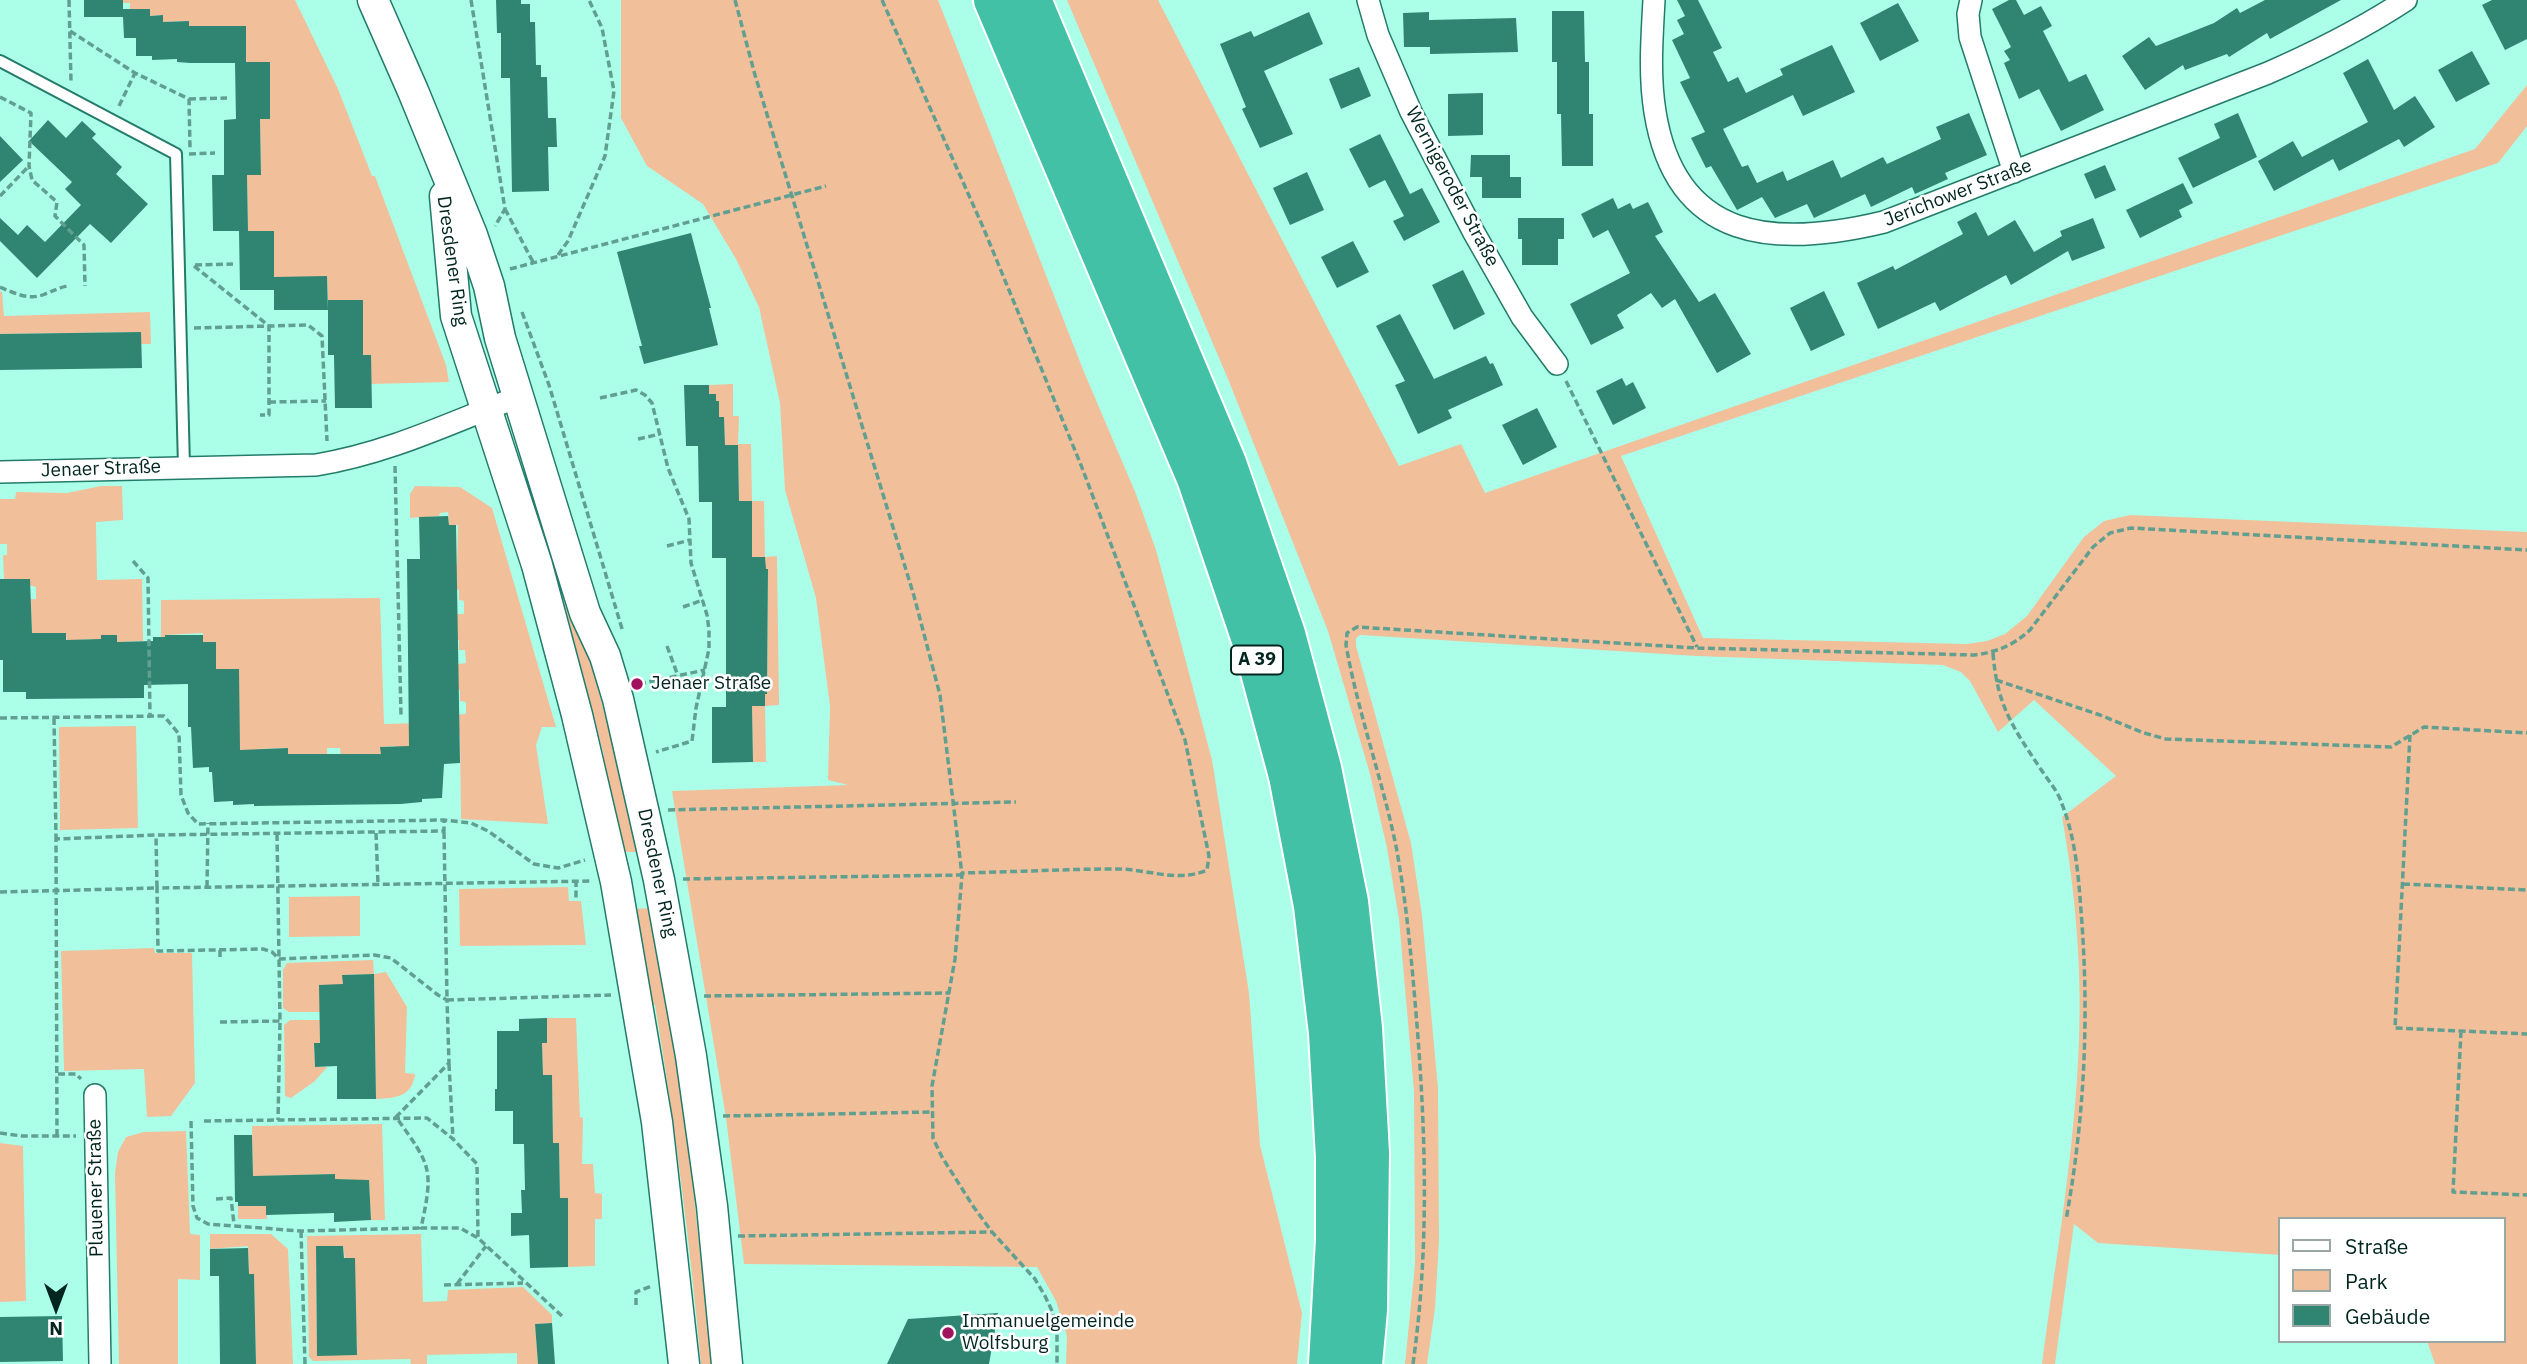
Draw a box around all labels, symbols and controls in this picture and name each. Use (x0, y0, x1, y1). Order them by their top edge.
street label: Wernigeroder Straße (1400, 103, 1504, 271)
street label: Jerichower Straße (1881, 154, 2035, 232)
street label: Dresdener Ring (432, 194, 472, 328)
street label: Jenaer Straße (40, 456, 162, 482)
road number: A 39 (1231, 646, 1283, 674)
place label: Jenaer Straße (651, 673, 771, 695)
marker: Jenaer Straße (629, 676, 645, 692)
street label: Dresdener Ring (632, 806, 682, 940)
street label: Plauener Straße (83, 1119, 109, 1257)
legend (2278, 1217, 2506, 1343)
text: Straße (2345, 1232, 2408, 1260)
text: Park (2345, 1267, 2388, 1295)
north arrow (21, 1273, 91, 1343)
text: Gebäude (2345, 1302, 2430, 1330)
place label: Immanuelgemeinde Wolfsburg (962, 1311, 1134, 1355)
text: N (49, 1317, 63, 1341)
marker: Immanuelgemeinde Wolfsburg (940, 1325, 956, 1341)

